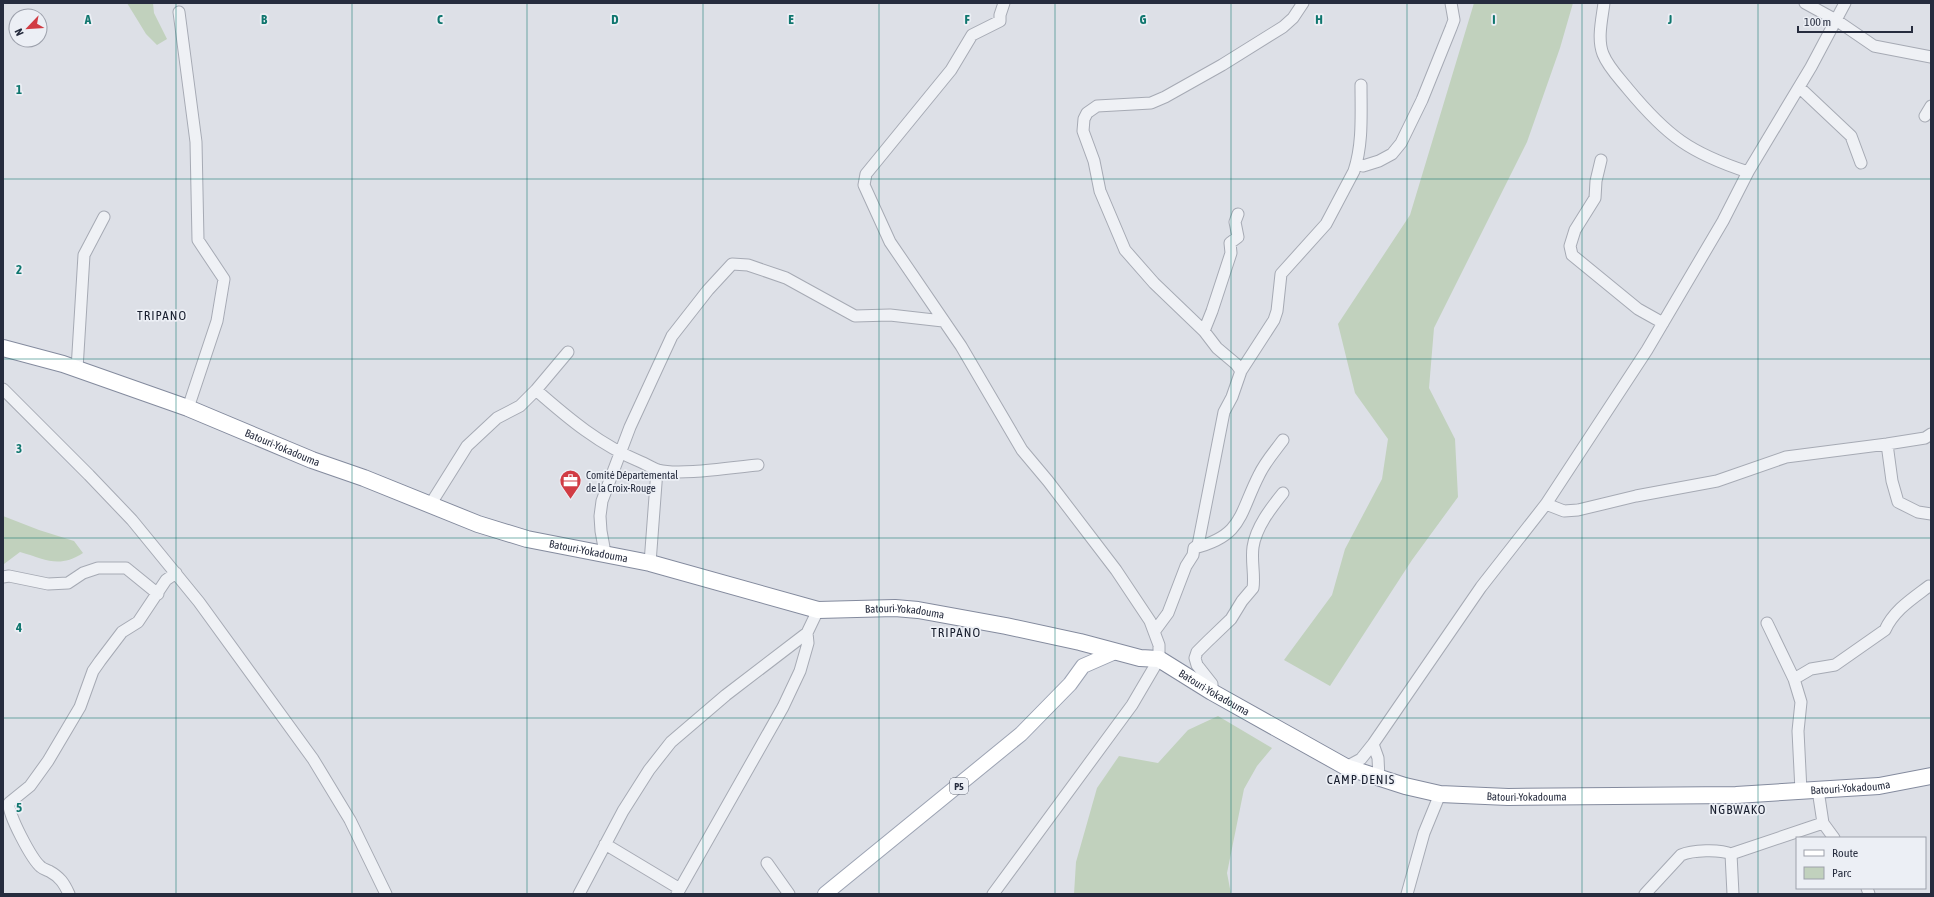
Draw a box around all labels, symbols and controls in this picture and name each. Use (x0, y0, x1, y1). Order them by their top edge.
north arrow (8, 8, 48, 48)
scale bar (1798, 8, 1912, 34)
text: A (84, 12, 92, 27)
text: B (261, 12, 268, 27)
text: C (437, 12, 443, 27)
text: D (611, 12, 619, 27)
text: E (788, 12, 794, 27)
text: F (964, 12, 970, 27)
text: G (1140, 12, 1147, 27)
text: H (1315, 12, 1323, 27)
text: I (1492, 12, 1496, 27)
text: J (1667, 12, 1672, 27)
text: 100 m (1804, 15, 1831, 29)
text: N (12, 27, 26, 38)
text: 1 (16, 82, 22, 97)
text: 2 (16, 262, 22, 277)
district label: TRIPANO (137, 308, 187, 323)
street label: Batouri-Yokadouma (243, 427, 321, 468)
text: 3 (16, 441, 22, 456)
office icon: Comité Départemental de la Croix-Rouge (557, 468, 583, 501)
place label: Comité Départemental de la Croix-Rouge (586, 469, 678, 494)
street label: Batouri-Yokadouma (548, 537, 629, 565)
street label: Batouri-Yokadouma (865, 602, 945, 621)
text: 4 (15, 620, 22, 635)
district label: TRIPANO (931, 625, 981, 640)
street label: Batouri-Yokadouma (1177, 667, 1252, 718)
district label: CAMP DENIS (1327, 772, 1395, 787)
road number: P5 (950, 778, 968, 794)
street label: Batouri-Yokadouma (1810, 778, 1891, 796)
street label: Batouri-Yokadouma (1486, 790, 1567, 803)
text: 5 (16, 800, 22, 815)
district label: NGBWAKO (1710, 802, 1766, 817)
legend (1796, 837, 1926, 889)
text: Route (1832, 846, 1858, 860)
text: Parc (1832, 866, 1852, 880)

